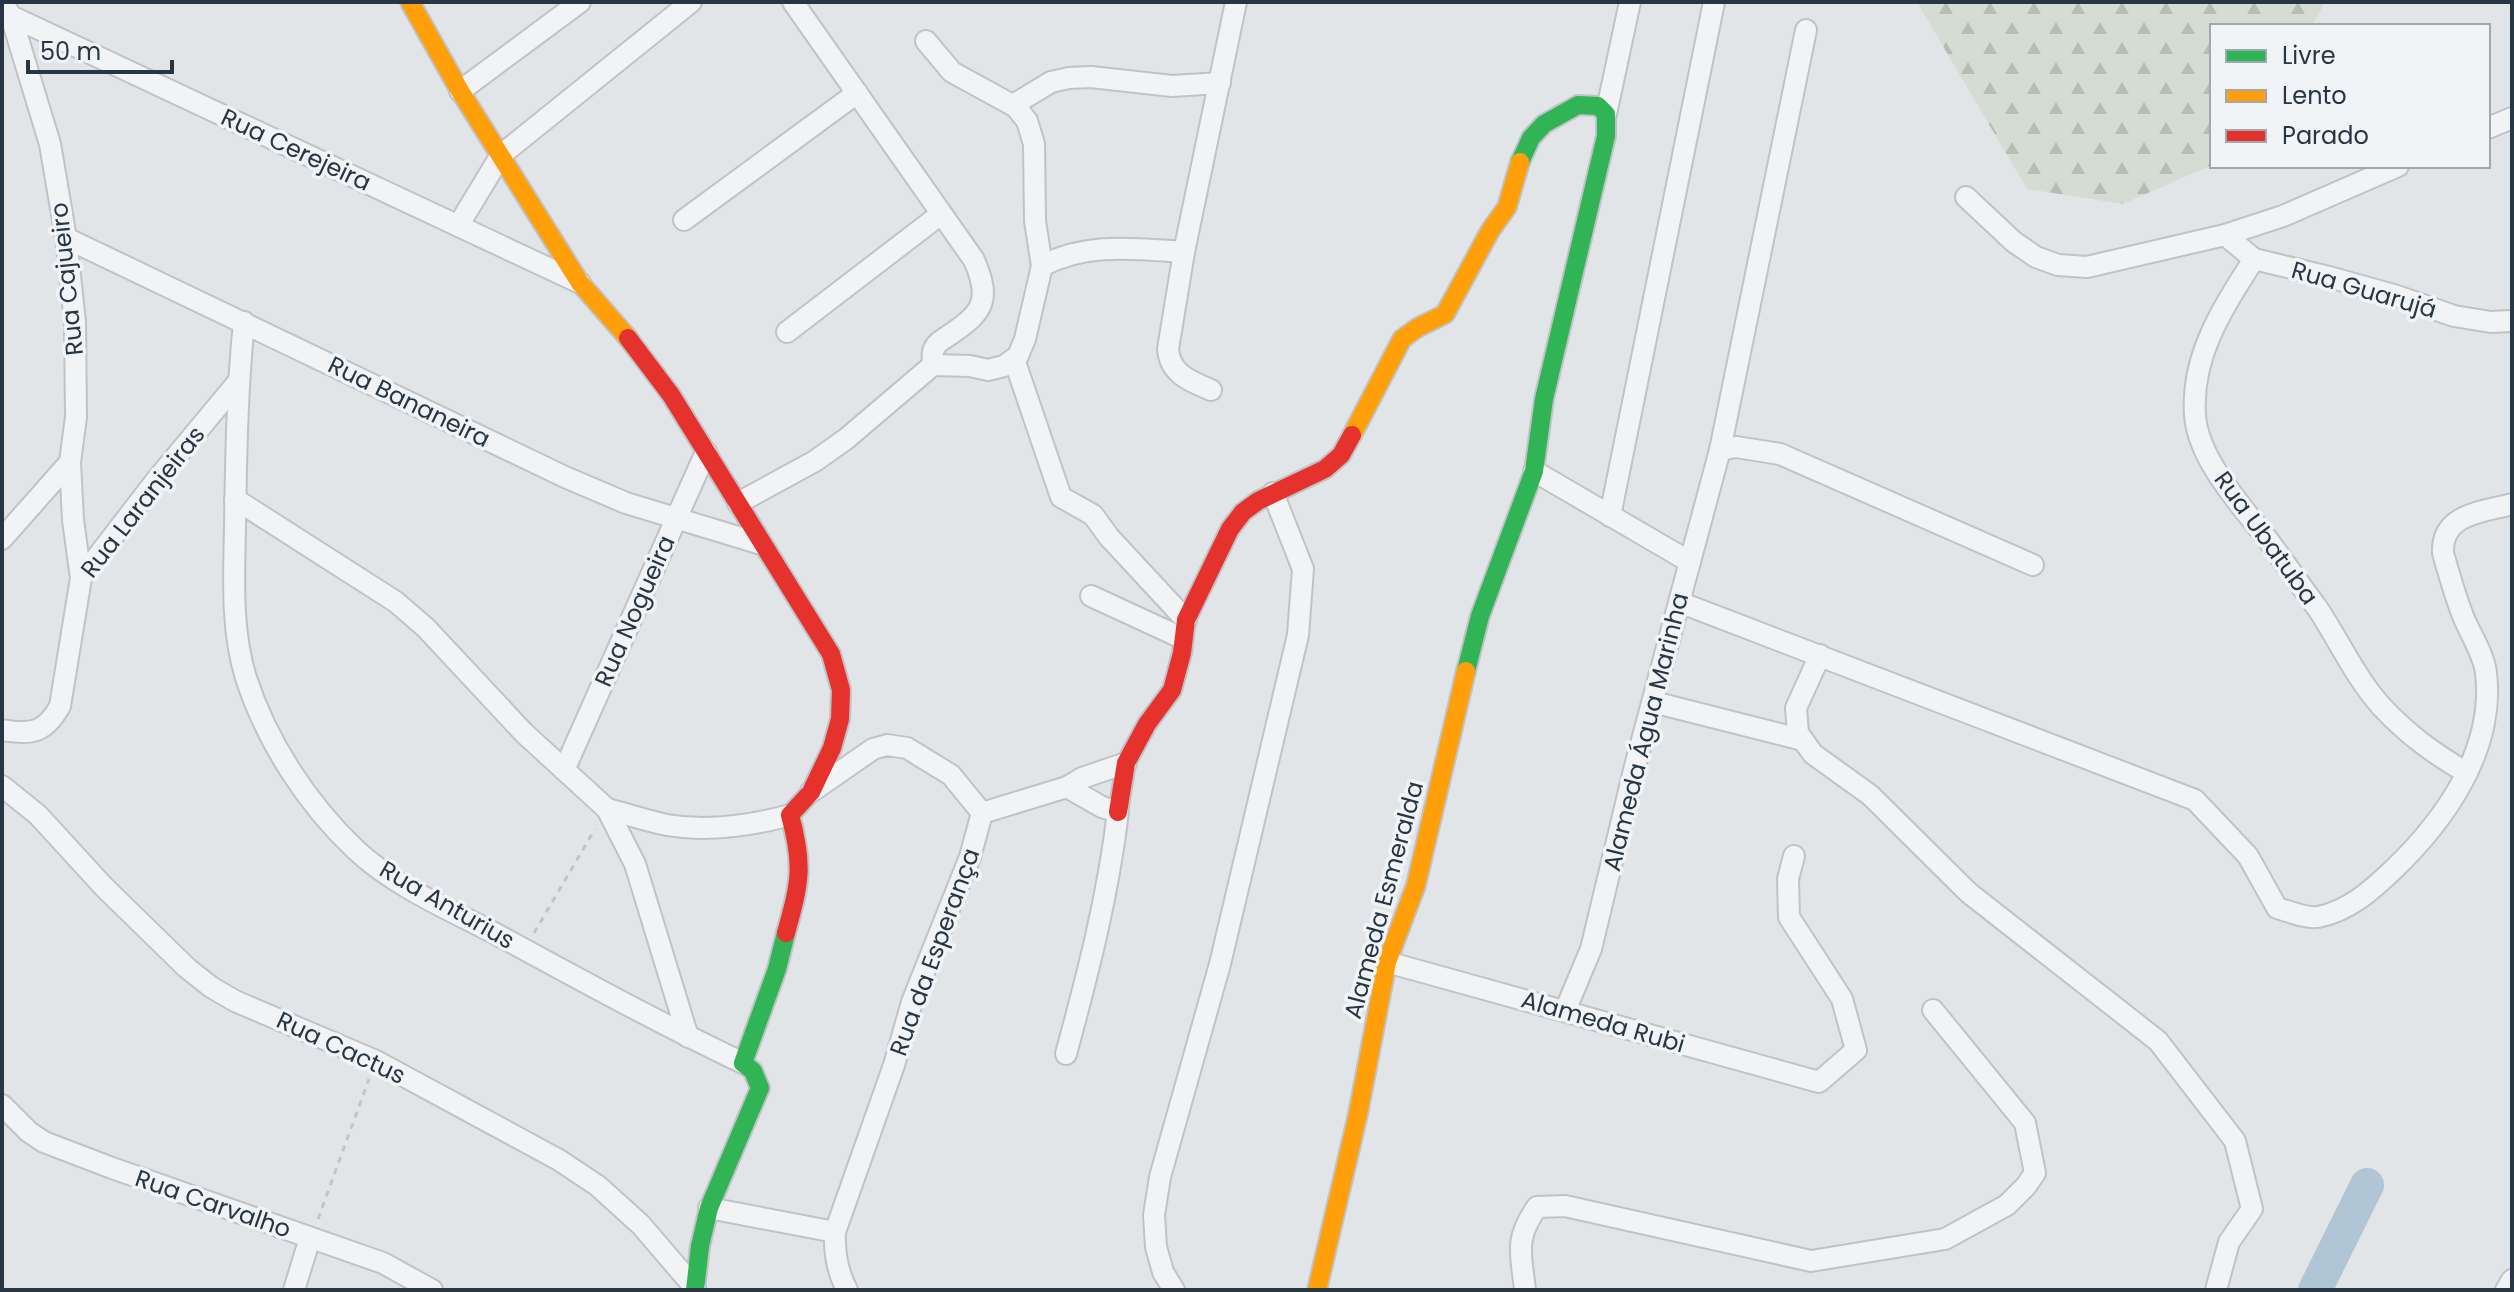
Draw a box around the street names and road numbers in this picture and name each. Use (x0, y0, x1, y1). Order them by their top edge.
street label: Rua Cerejeira (216, 100, 376, 199)
street label: Rua Cajueiro (42, 201, 91, 357)
street label: Rua Guarujá (2288, 253, 2440, 326)
street label: Rua Bananeira (323, 348, 496, 455)
street label: Rua Laranjeiras (73, 419, 212, 584)
street label: Rua Ubatuba (2207, 464, 2326, 611)
street label: Rua Nogueira (586, 530, 683, 692)
street label: Alameda Água Marinha (1595, 589, 1696, 875)
street label: Alameda Esmeralda (1336, 777, 1431, 1022)
street label: Rua da Esperança (882, 843, 987, 1060)
street label: Rua Anturius (374, 853, 521, 957)
street label: Alameda Rubi (1517, 982, 1689, 1061)
street label: Rua Cactus (271, 1003, 411, 1092)
street label: Rua Carvalho (131, 1161, 295, 1246)

